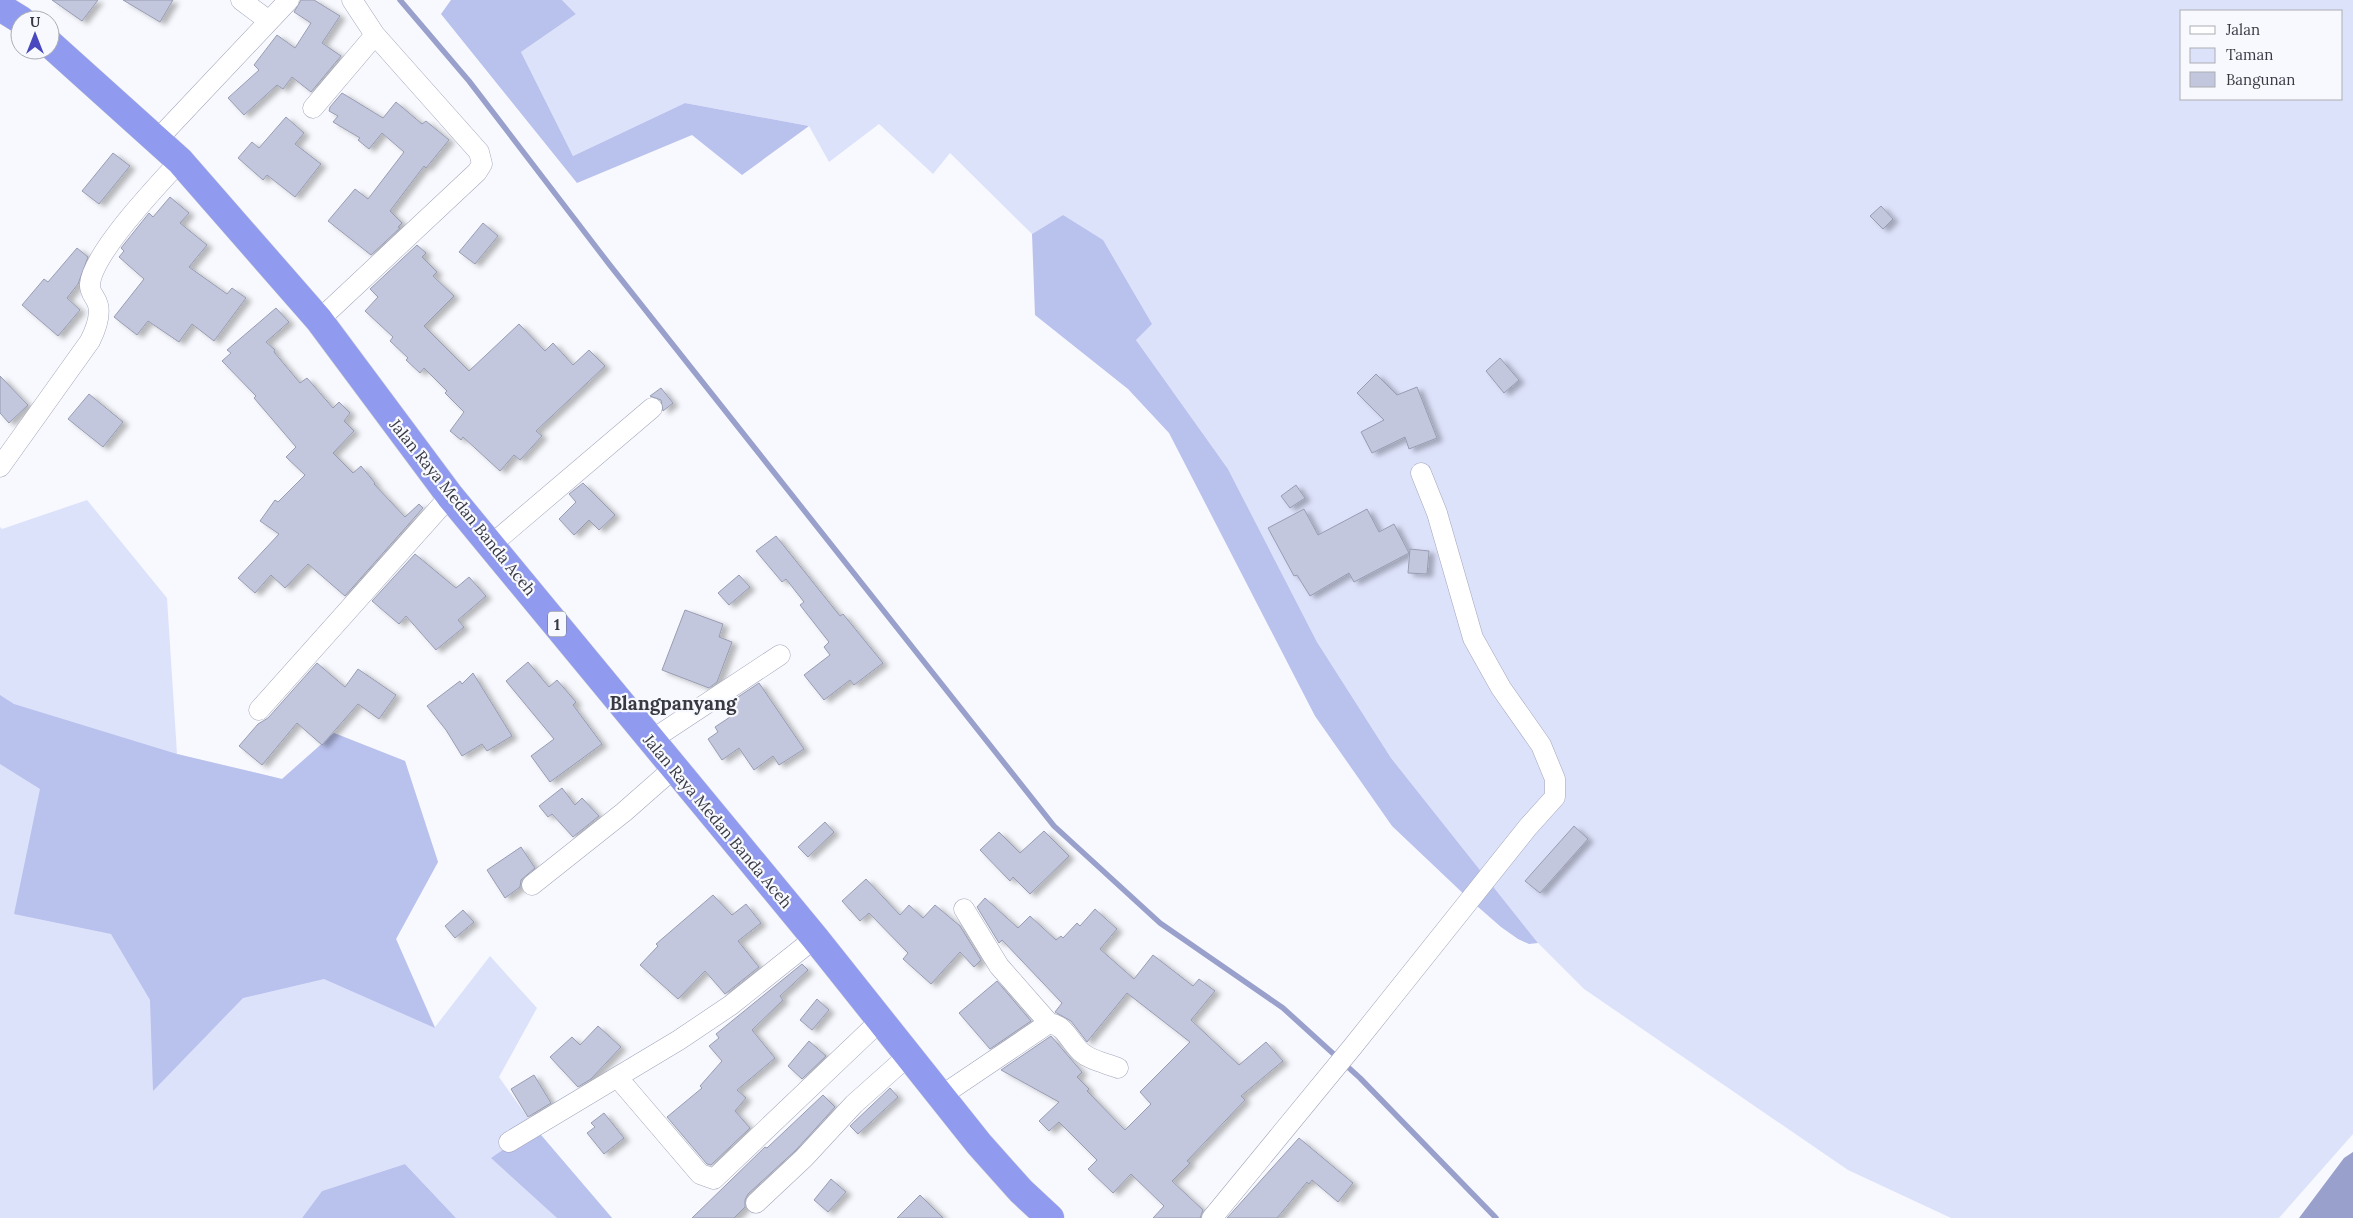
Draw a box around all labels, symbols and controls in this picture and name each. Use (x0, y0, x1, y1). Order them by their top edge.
north arrow (10, 10, 60, 60)
legend (2180, 10, 2343, 100)
text: U (30, 13, 41, 31)
text: Jalan (2225, 20, 2260, 39)
text: Taman (2226, 45, 2273, 64)
text: Bangunan (2226, 70, 2295, 89)
street label: Jalan Raya Medan Banda Aceh (385, 414, 541, 600)
road number: 1 (548, 612, 566, 636)
district label: Blangpanyang (609, 691, 738, 715)
street label: Jalan Raya Medan Banda Aceh (639, 729, 797, 912)

